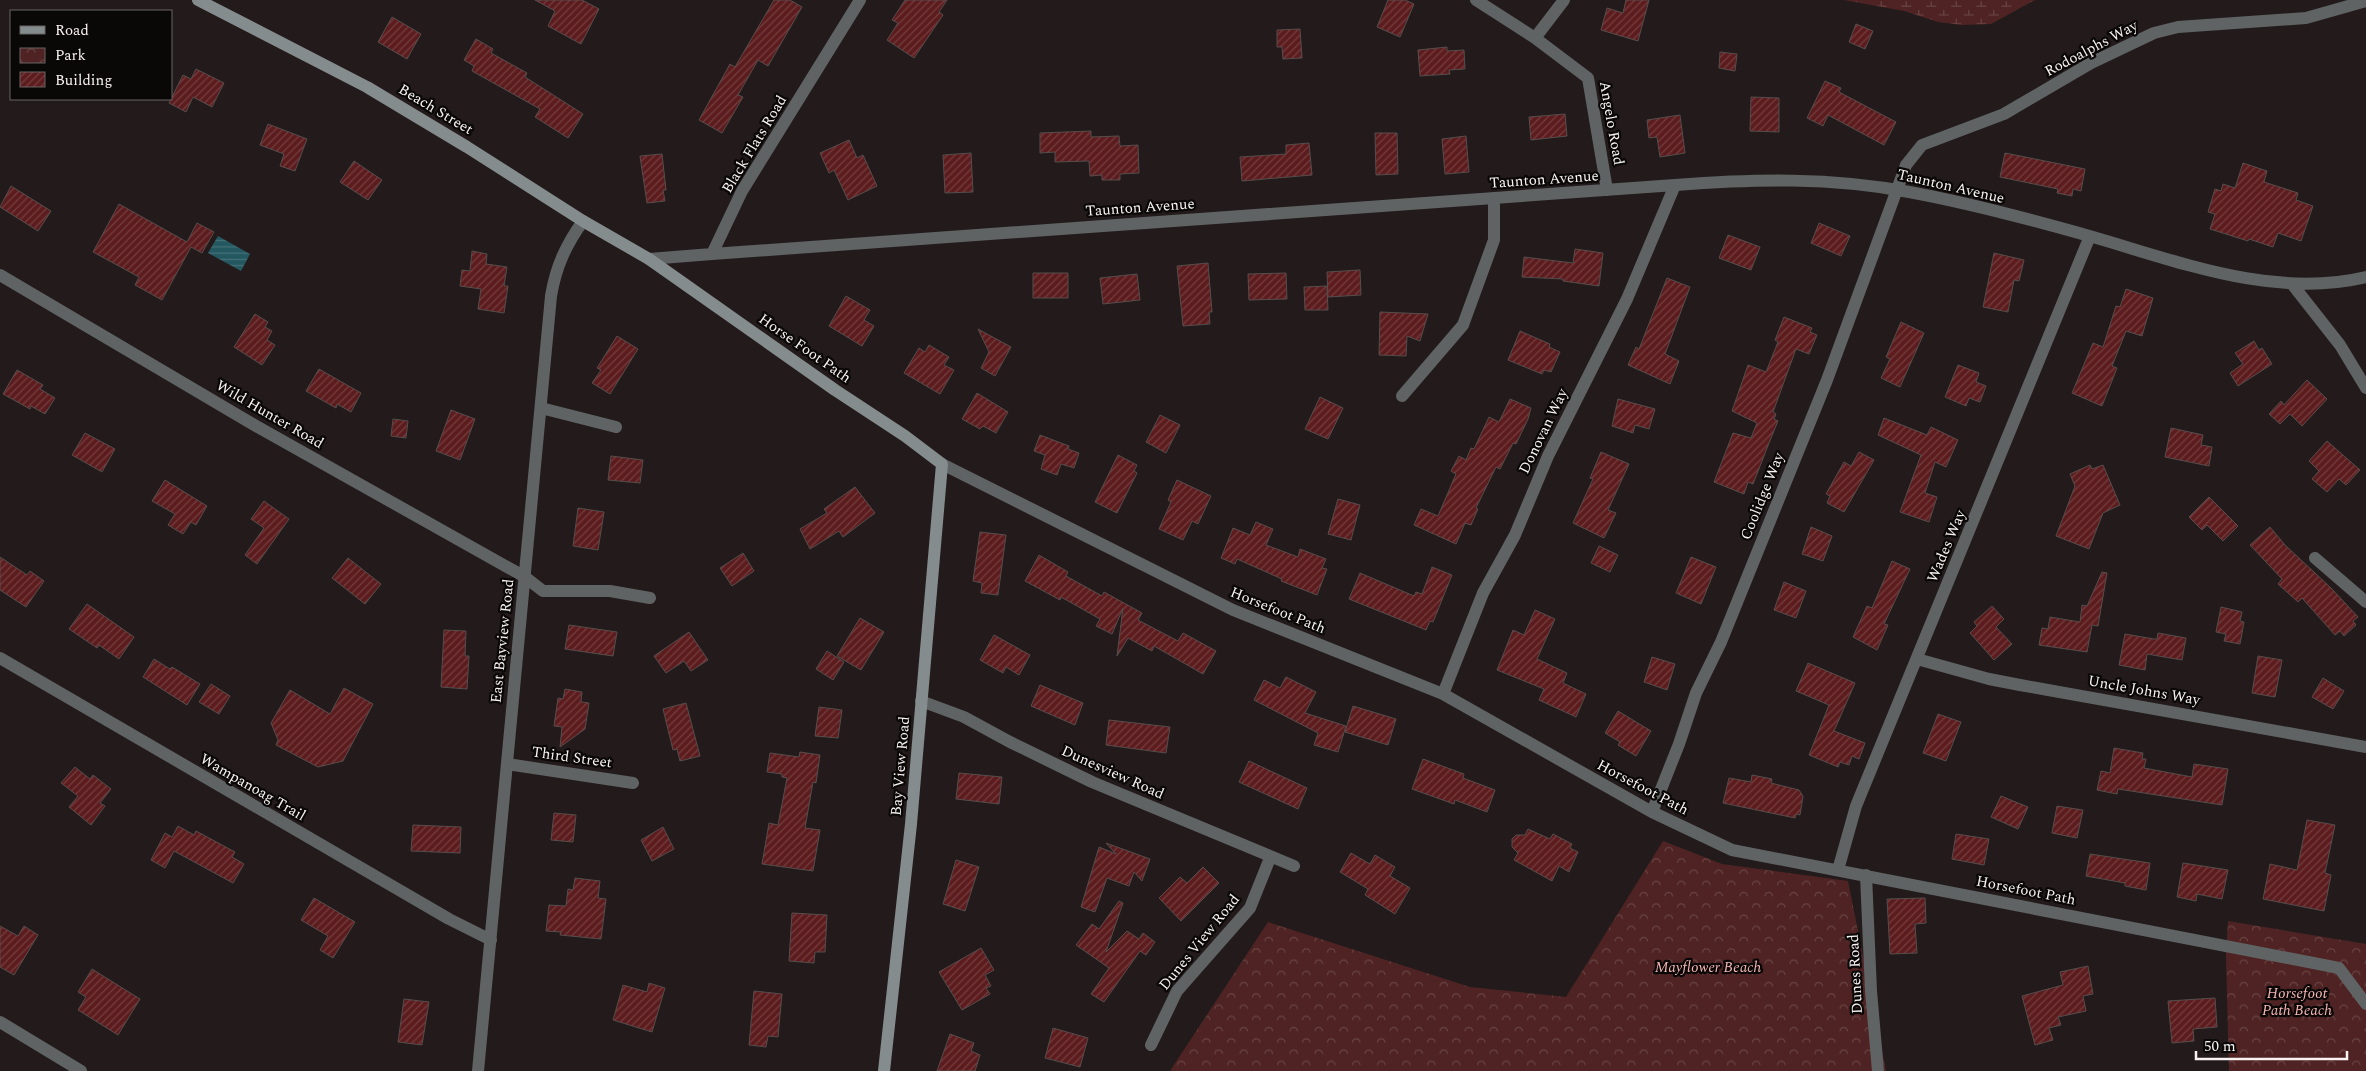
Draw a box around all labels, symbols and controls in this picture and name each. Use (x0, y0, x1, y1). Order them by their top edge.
legend (10, 10, 172, 100)
street label: Rodoalphs Way (2041, 14, 2143, 83)
text: Road (55, 19, 89, 42)
text: Park (55, 44, 86, 67)
text: Building (55, 69, 112, 92)
street label: Beach Street (394, 78, 478, 141)
street label: Angelo Road (1593, 79, 1630, 167)
street label: Black Flats Road (716, 91, 793, 198)
street label: Taunton Avenue (1895, 163, 2007, 210)
street label: Taunton Avenue (1489, 164, 1599, 195)
street label: Taunton Avenue (1085, 192, 1195, 223)
street label: Horse Foot Path (754, 308, 856, 389)
street label: Wild Hunter Road (212, 374, 328, 455)
street label: Donovan Way (1513, 384, 1574, 478)
street label: Coolidge Way (1734, 448, 1791, 543)
street label: Wades Way (1921, 506, 1972, 586)
street label: East Bayview Road (485, 578, 520, 704)
street label: Horsefoot Path (1227, 581, 1329, 640)
street label: Uncle Johns Way (2086, 669, 2203, 712)
street label: Bay View Road (885, 715, 916, 817)
street label: Dunesview Road (1058, 739, 1168, 805)
street label: Third Street (530, 740, 614, 775)
street label: Wampanoag Trail (196, 748, 310, 827)
street label: Horsefoot Path (1593, 754, 1693, 821)
street label: Horsefoot Path (1974, 870, 2078, 911)
street label: Dunes View Road (1153, 889, 1246, 995)
street label: Dunes Road (1842, 933, 1869, 1015)
park label: Mayflower Beach (1655, 956, 1762, 979)
park label: Horsefoot Path Beach (2262, 982, 2332, 1022)
scale bar (2196, 1028, 2347, 1060)
text: 50 m (2204, 1035, 2236, 1058)

